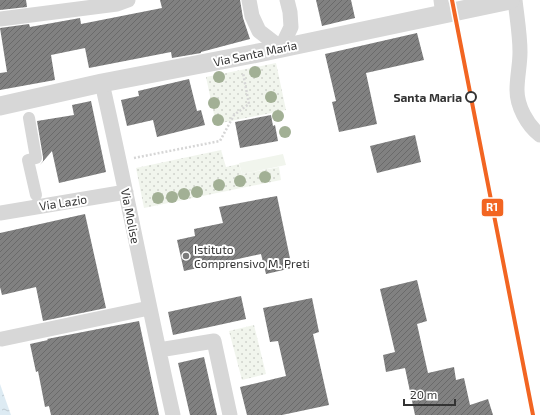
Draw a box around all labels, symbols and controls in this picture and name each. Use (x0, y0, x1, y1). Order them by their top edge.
street label: Via Santa Maria (212, 37, 298, 69)
place label: Santa Maria (393, 90, 462, 104)
marker: Santa Maria (465, 91, 477, 103)
street label: Via Molise (119, 187, 143, 245)
street label: Via Lazio (38, 191, 88, 213)
line badge: R1 (481, 198, 504, 217)
text: R1 (486, 200, 498, 213)
place label: Istituto Comprensivo M. Preti (194, 242, 310, 270)
marker: Istituto Comprensivo M. Preti (181, 251, 191, 261)
scale bar (404, 381, 455, 407)
text: 20 m (410, 387, 437, 401)

